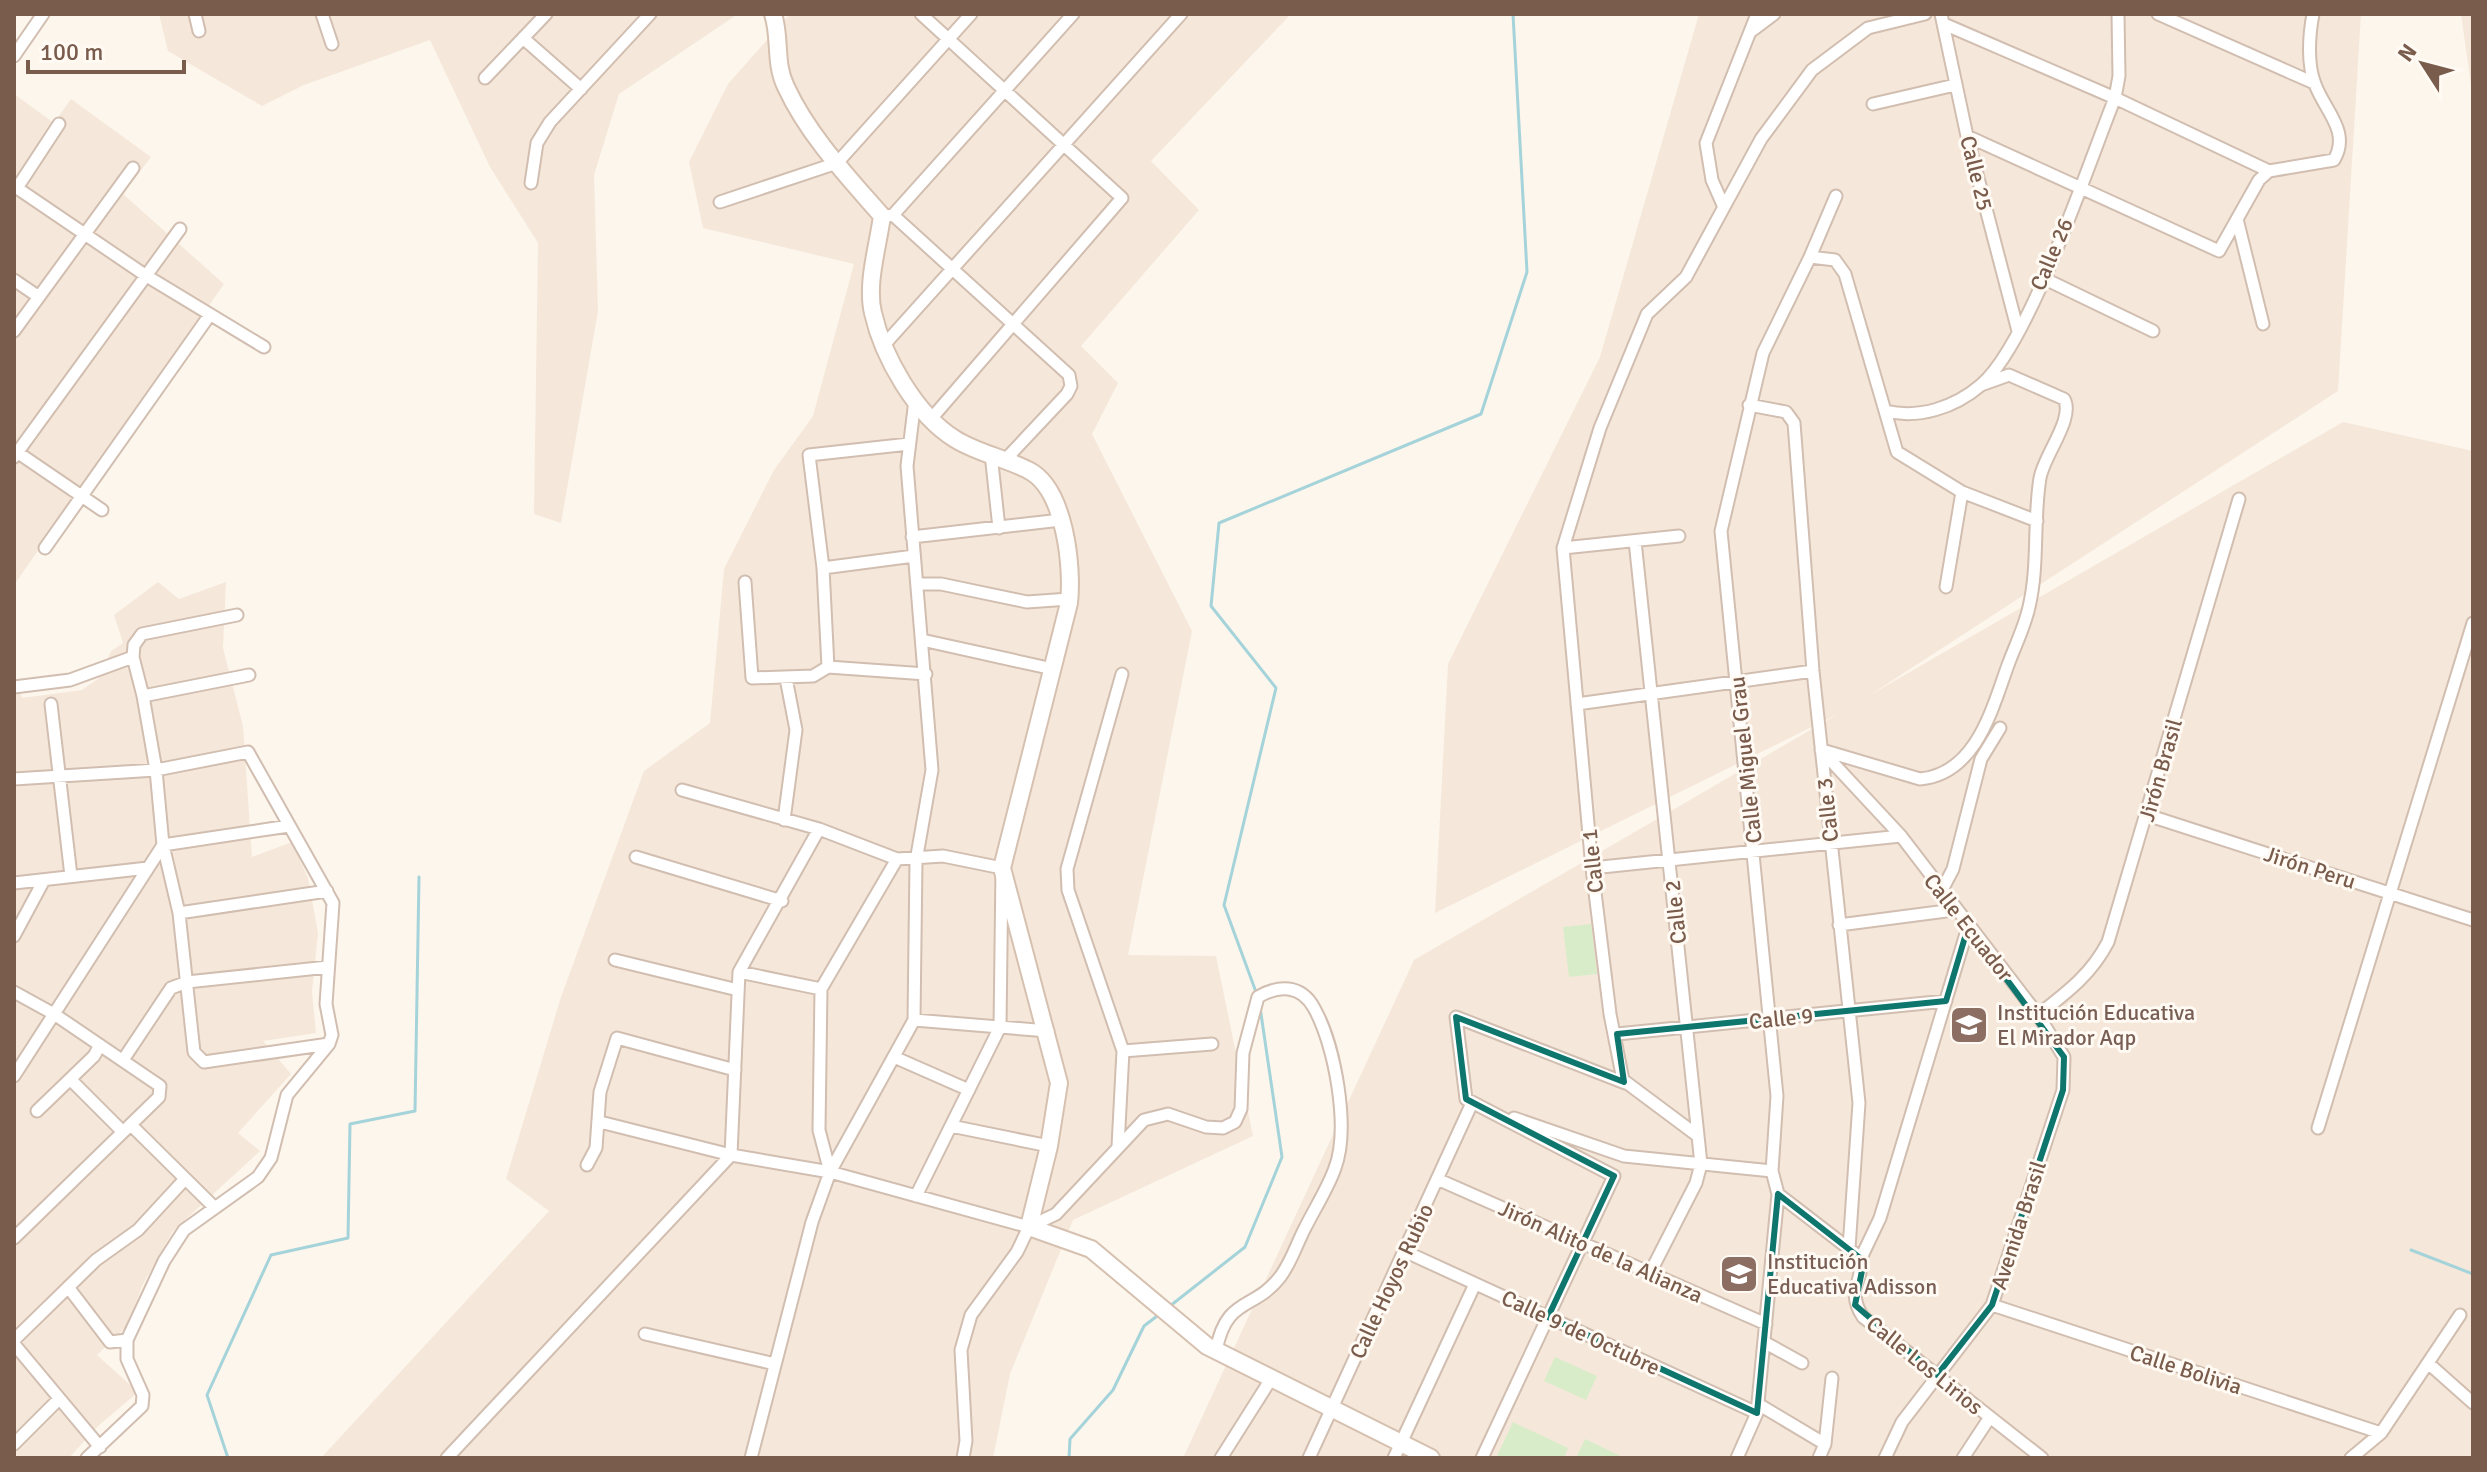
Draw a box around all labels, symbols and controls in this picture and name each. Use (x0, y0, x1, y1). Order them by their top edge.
scale bar (28, 24, 184, 74)
north arrow (2383, 24, 2463, 104)
text: 100 m (40, 37, 103, 67)
text: N (2392, 38, 2423, 67)
street label: Calle 25 (1954, 133, 1999, 213)
street label: Calle 26 (2024, 214, 2079, 295)
street label: Calle Miguel Grau (1723, 675, 1768, 845)
street label: Jirón Brasil (2133, 715, 2188, 825)
street label: Calle 3 (1811, 776, 1844, 843)
street label: Calle 1 (1576, 827, 1609, 894)
street label: Jirón Peru (2261, 840, 2359, 895)
street label: Calle Ecuador (1918, 868, 2019, 987)
street label: Calle 2 (1659, 878, 1692, 945)
place label: Institución Educativa El Mirador Aqp (1997, 999, 2195, 1051)
street label: Calle 9 (1748, 1002, 1815, 1035)
school or university icon: Institución Educativa El Mirador Aqp (1948, 1004, 1990, 1046)
street label: Avenida Brasil (1985, 1157, 2052, 1293)
street label: Jirón Alito de la Alianza (1495, 1194, 1707, 1309)
street label: Calle Hoyos Rubio (1344, 1199, 1439, 1363)
place label: Institución Educativa Adisson (1767, 1248, 1937, 1300)
school or university icon: Institución Educativa Adisson (1718, 1253, 1760, 1295)
street label: Calle 9 de Octubre (1497, 1284, 1664, 1381)
street label: Calle Los Lirios (1861, 1310, 1988, 1421)
street label: Calle Bolivia (2126, 1339, 2245, 1400)

